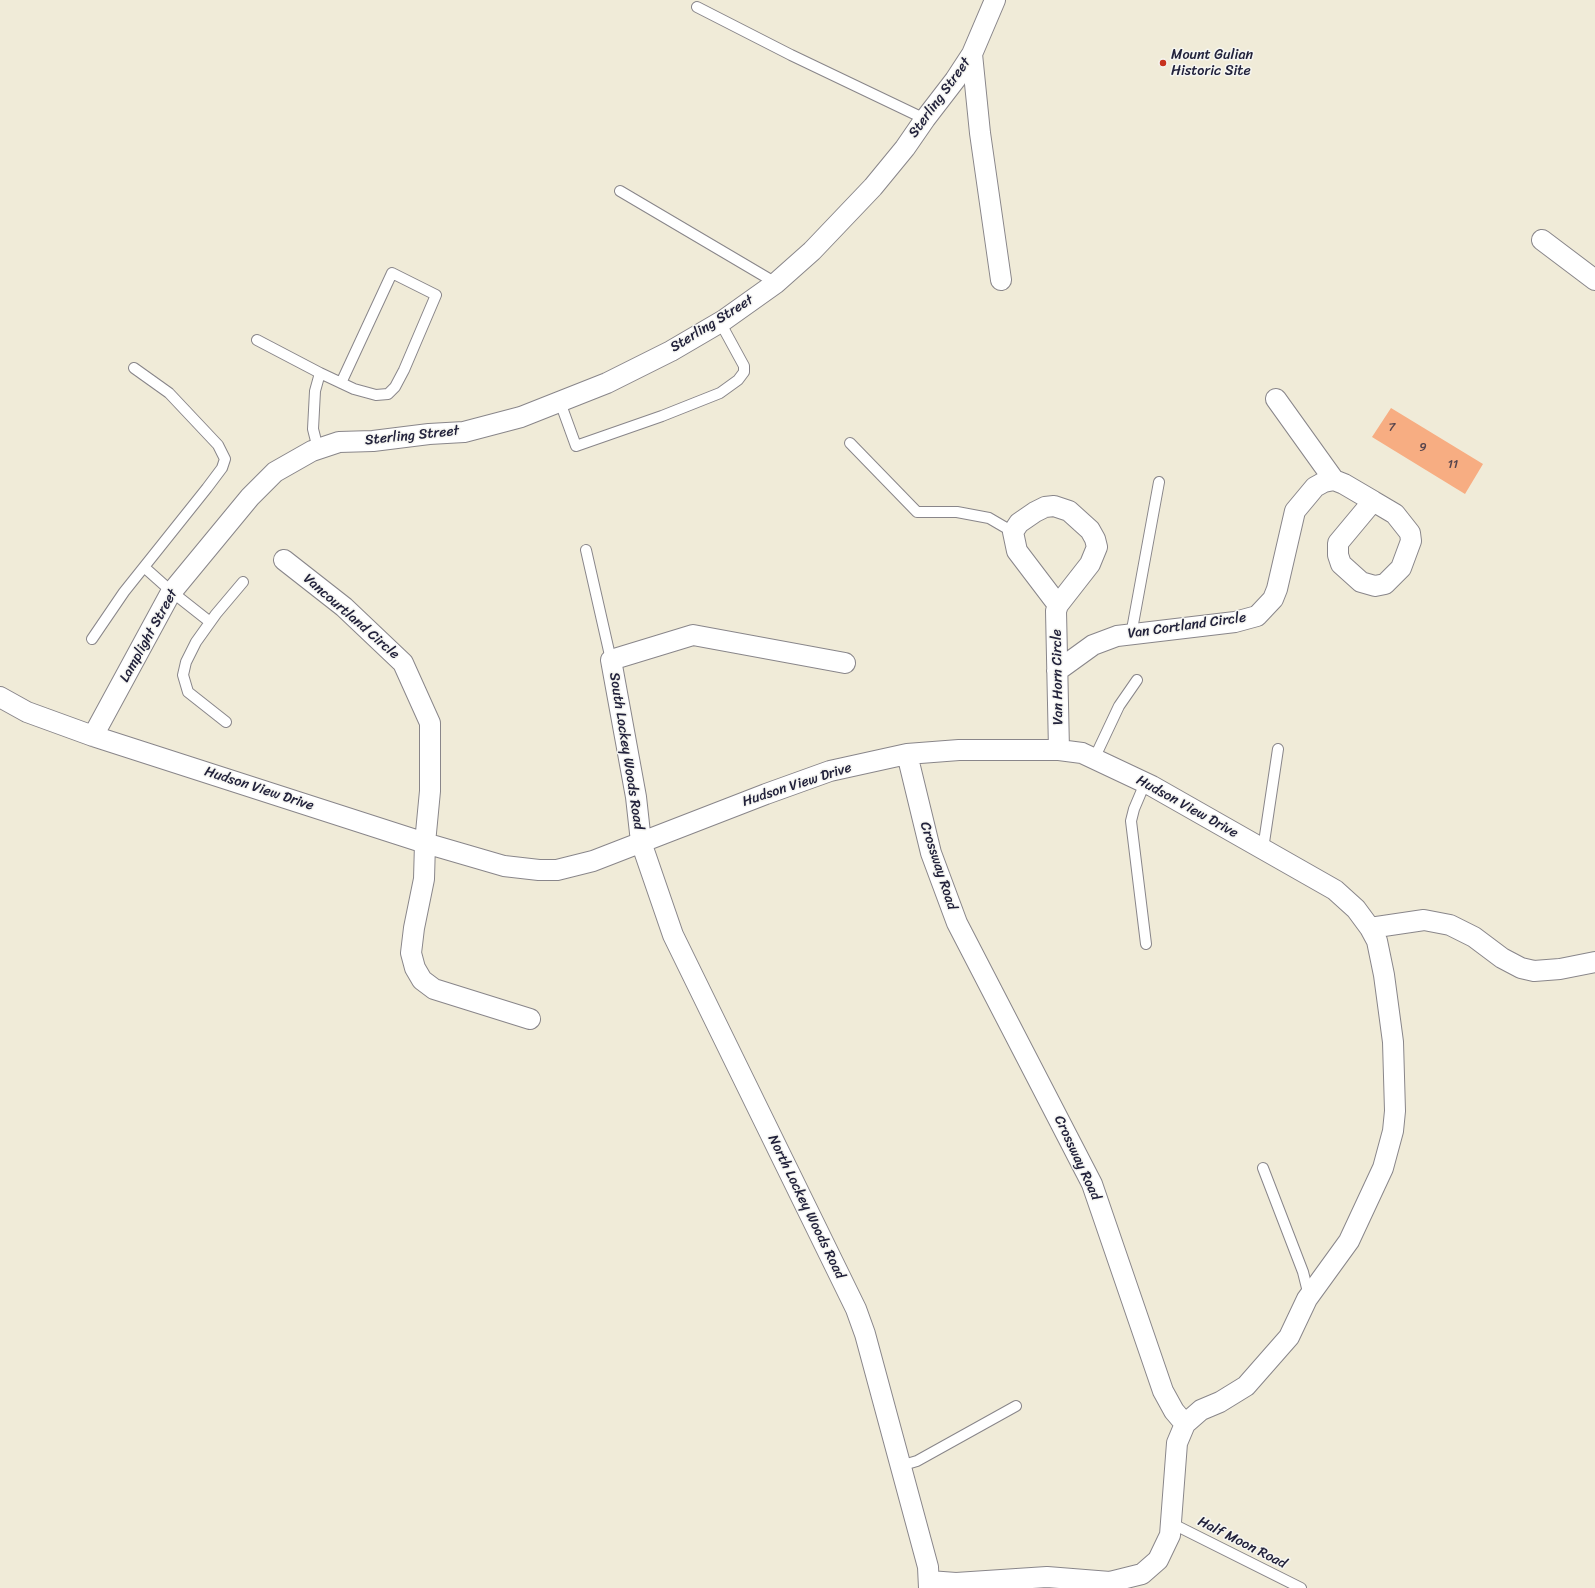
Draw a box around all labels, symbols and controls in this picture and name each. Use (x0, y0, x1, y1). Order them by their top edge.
place label: Mount Gulian Historic Site (1171, 47, 1253, 80)
street label: Sterling Street (905, 55, 975, 141)
marker: Mount Gulian Historic Site (1158, 58, 1168, 68)
street label: Sterling Street (667, 292, 757, 356)
house number: 7 (1389, 421, 1395, 435)
street label: Sterling Street (364, 423, 460, 449)
house number: 9 (1419, 441, 1427, 455)
house number: 11 (1448, 458, 1458, 472)
street label: Vancourtland Circle (300, 571, 402, 663)
street label: Lamplight Street (116, 587, 182, 685)
street label: Van Cortland Circle (1127, 609, 1247, 643)
street label: Van Horn Circle (1049, 629, 1067, 725)
street label: South Lockey Woods Road (605, 671, 647, 831)
street label: Hudson View Drive (740, 759, 854, 811)
street label: Hudson View Drive (202, 763, 316, 815)
street label: Hudson View Drive (1133, 772, 1241, 842)
street label: Crossway Road (916, 820, 960, 912)
street label: Crossway Road (1050, 1113, 1104, 1203)
street label: North Lockey Woods Road (764, 1132, 848, 1282)
street label: Half Moon Road (1195, 1513, 1289, 1573)

